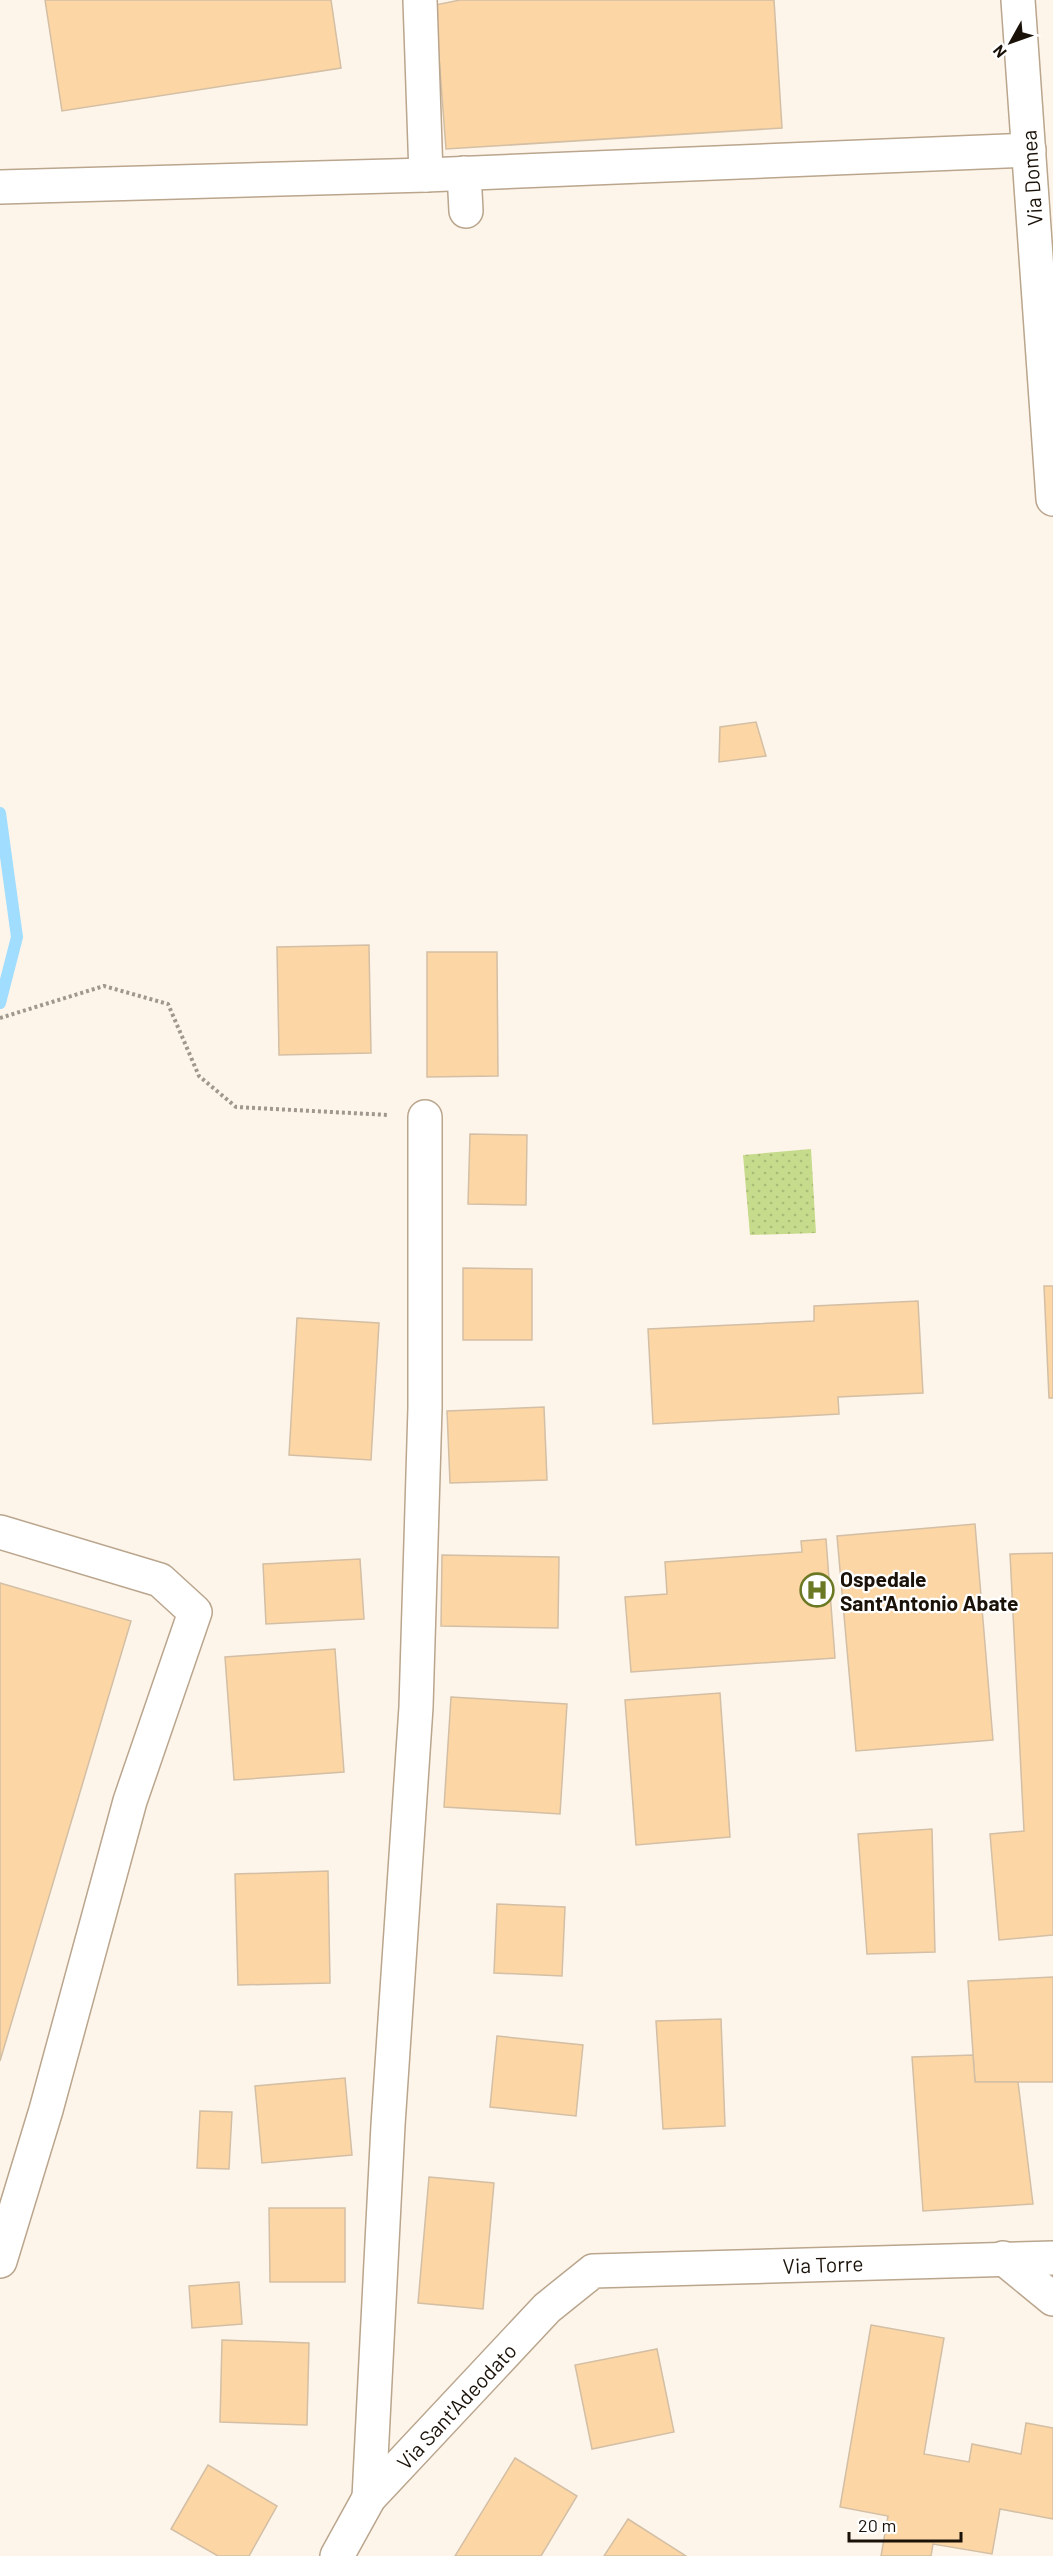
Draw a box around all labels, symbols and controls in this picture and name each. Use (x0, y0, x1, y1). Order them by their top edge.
north arrow (981, 12, 1041, 72)
text: N (988, 42, 1010, 62)
street label: Via Domea (1015, 129, 1047, 227)
place label: Ospedale Sant'Antonio Abate (840, 1566, 1019, 1615)
hospital icon: Ospedale Sant'Antonio Abate (799, 1572, 835, 1608)
street label: Via Torre (782, 2250, 864, 2278)
street label: Via Sant'Adeodato (391, 2338, 521, 2474)
scale bar (849, 2505, 962, 2543)
text: 20 m (858, 2514, 896, 2536)

